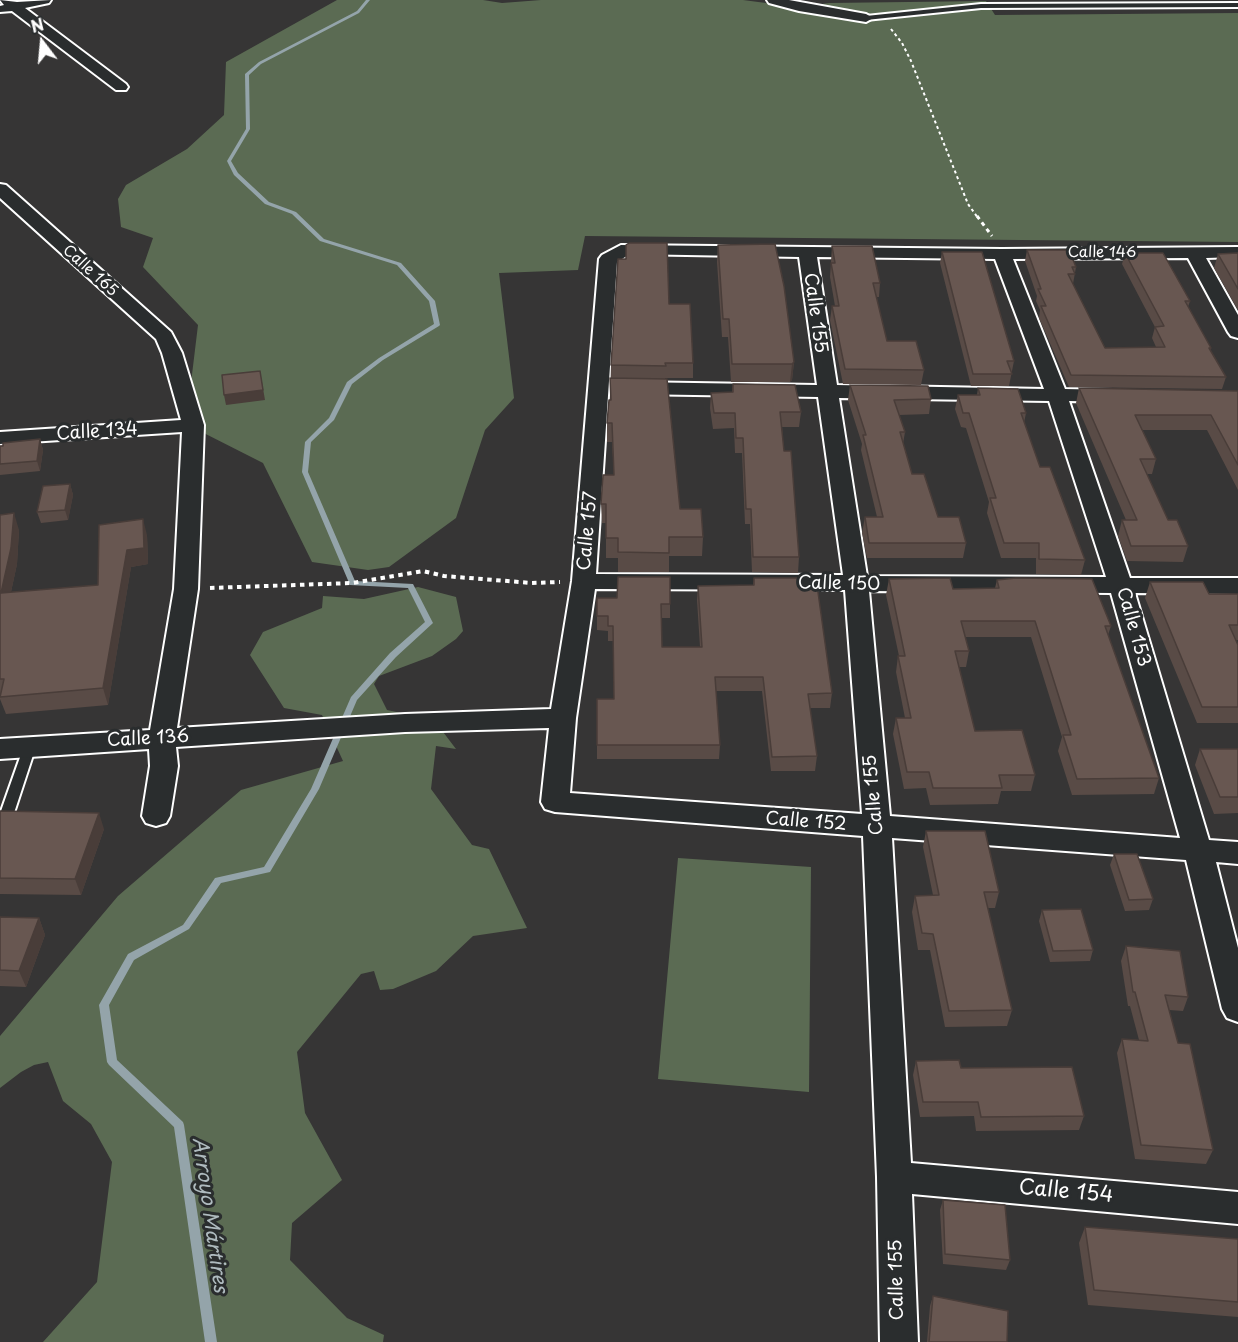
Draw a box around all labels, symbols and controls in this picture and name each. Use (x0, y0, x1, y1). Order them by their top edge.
text: N (28, 11, 46, 38)
north arrow (12, 12, 72, 72)
street label: Calle 165 (59, 242, 121, 300)
street label: Calle 146 (1068, 244, 1136, 262)
street label: Calle 155 (799, 271, 831, 355)
street label: Calle 134 (56, 418, 138, 446)
street label: Calle 157 (574, 491, 602, 571)
street label: Calle 150 (798, 572, 880, 596)
street label: Calle 153 (1111, 585, 1155, 669)
street label: Calle 136 (106, 726, 190, 752)
street label: Calle 155 (860, 754, 888, 836)
street label: Calle 152 (765, 808, 847, 836)
water label: Arroyo Mártires (186, 1136, 232, 1294)
street label: Calle 154 (1018, 1175, 1114, 1209)
street label: Calle 155 (885, 1239, 909, 1321)

